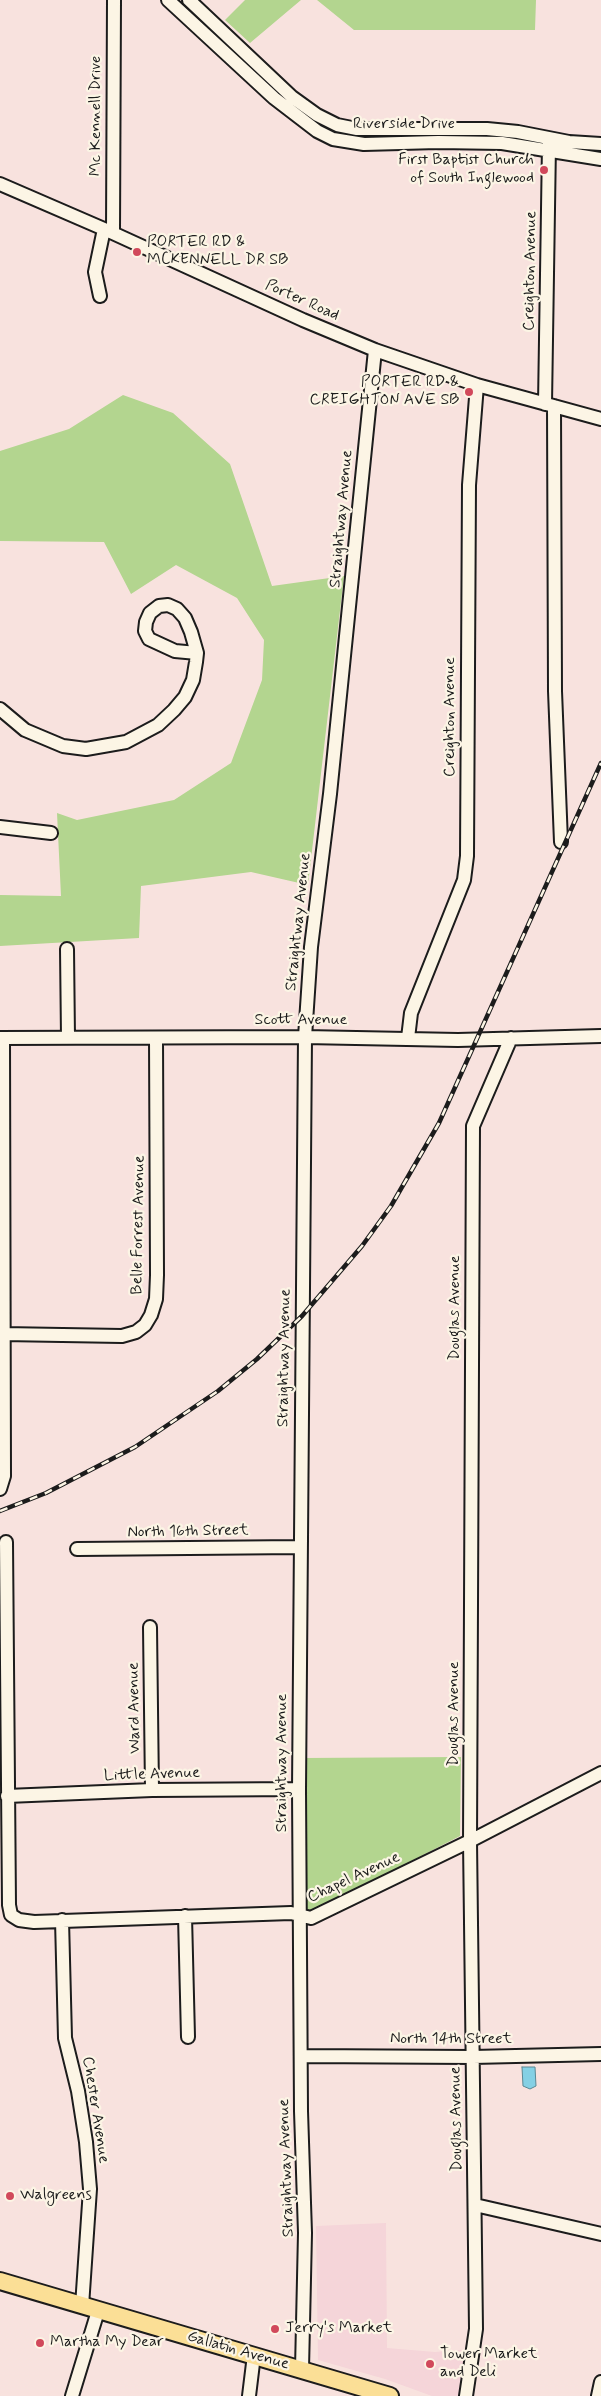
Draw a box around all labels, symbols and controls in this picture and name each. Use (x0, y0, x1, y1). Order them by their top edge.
street label: Mc Kennell Drive (87, 56, 107, 176)
street label: Riverside Drive (353, 115, 455, 135)
place label: First Baptist Church of South Inglewood (398, 151, 534, 189)
marker: First Baptist Church of South Inglewood (538, 164, 550, 176)
street label: Creighton Avenue (520, 211, 542, 331)
place label: PORTER RD & MCKENNELL DR SB (147, 233, 288, 271)
marker: PORTER RD & MCKENNELL DR SB (131, 246, 143, 258)
street label: Porter Road (262, 276, 342, 326)
place label: PORTER RD & CREIGHTON AVE SB (309, 373, 459, 411)
marker: PORTER RD & CREIGHTON AVE SB (463, 386, 475, 398)
street label: Straightway Avenue (326, 449, 358, 589)
street label: Creighton Avenue (441, 657, 461, 777)
street label: Straightway Avenue (282, 852, 316, 992)
street label: Scott Avenue (255, 1011, 347, 1031)
street label: Belle Forrest Avenue (128, 1155, 150, 1295)
street label: Douglas Avenue (446, 1255, 466, 1361)
street label: Straightway Avenue (274, 1289, 296, 1427)
street label: North 16th Street (127, 1521, 249, 1543)
street label: Douglas Avenue (445, 1661, 465, 1767)
street label: Ward Avenue (125, 1662, 145, 1754)
street label: Straightway Avenue (273, 1694, 293, 1832)
street label: Little Avenue (104, 1764, 200, 1786)
street label: Chapel Avenue (305, 1848, 403, 1908)
street label: North 14th Street (390, 2030, 512, 2050)
street label: Chester Avenue (77, 2055, 113, 2165)
street label: Douglas Avenue (446, 2066, 468, 2172)
street label: Straightway Avenue (275, 2098, 299, 2238)
place label: Walgreens (20, 2186, 92, 2206)
marker: Walgreens (4, 2190, 16, 2202)
place label: Jerry's Market (285, 2319, 392, 2339)
marker: Jerry's Market (269, 2323, 281, 2335)
street label: Gallatin Avenue (185, 2327, 291, 2375)
place label: Martha My Dear (50, 2333, 163, 2353)
marker: Martha My Dear (34, 2337, 46, 2349)
place label: Tower Market and Deli (440, 2345, 537, 2383)
marker: Tower Market and Deli (424, 2358, 436, 2370)

